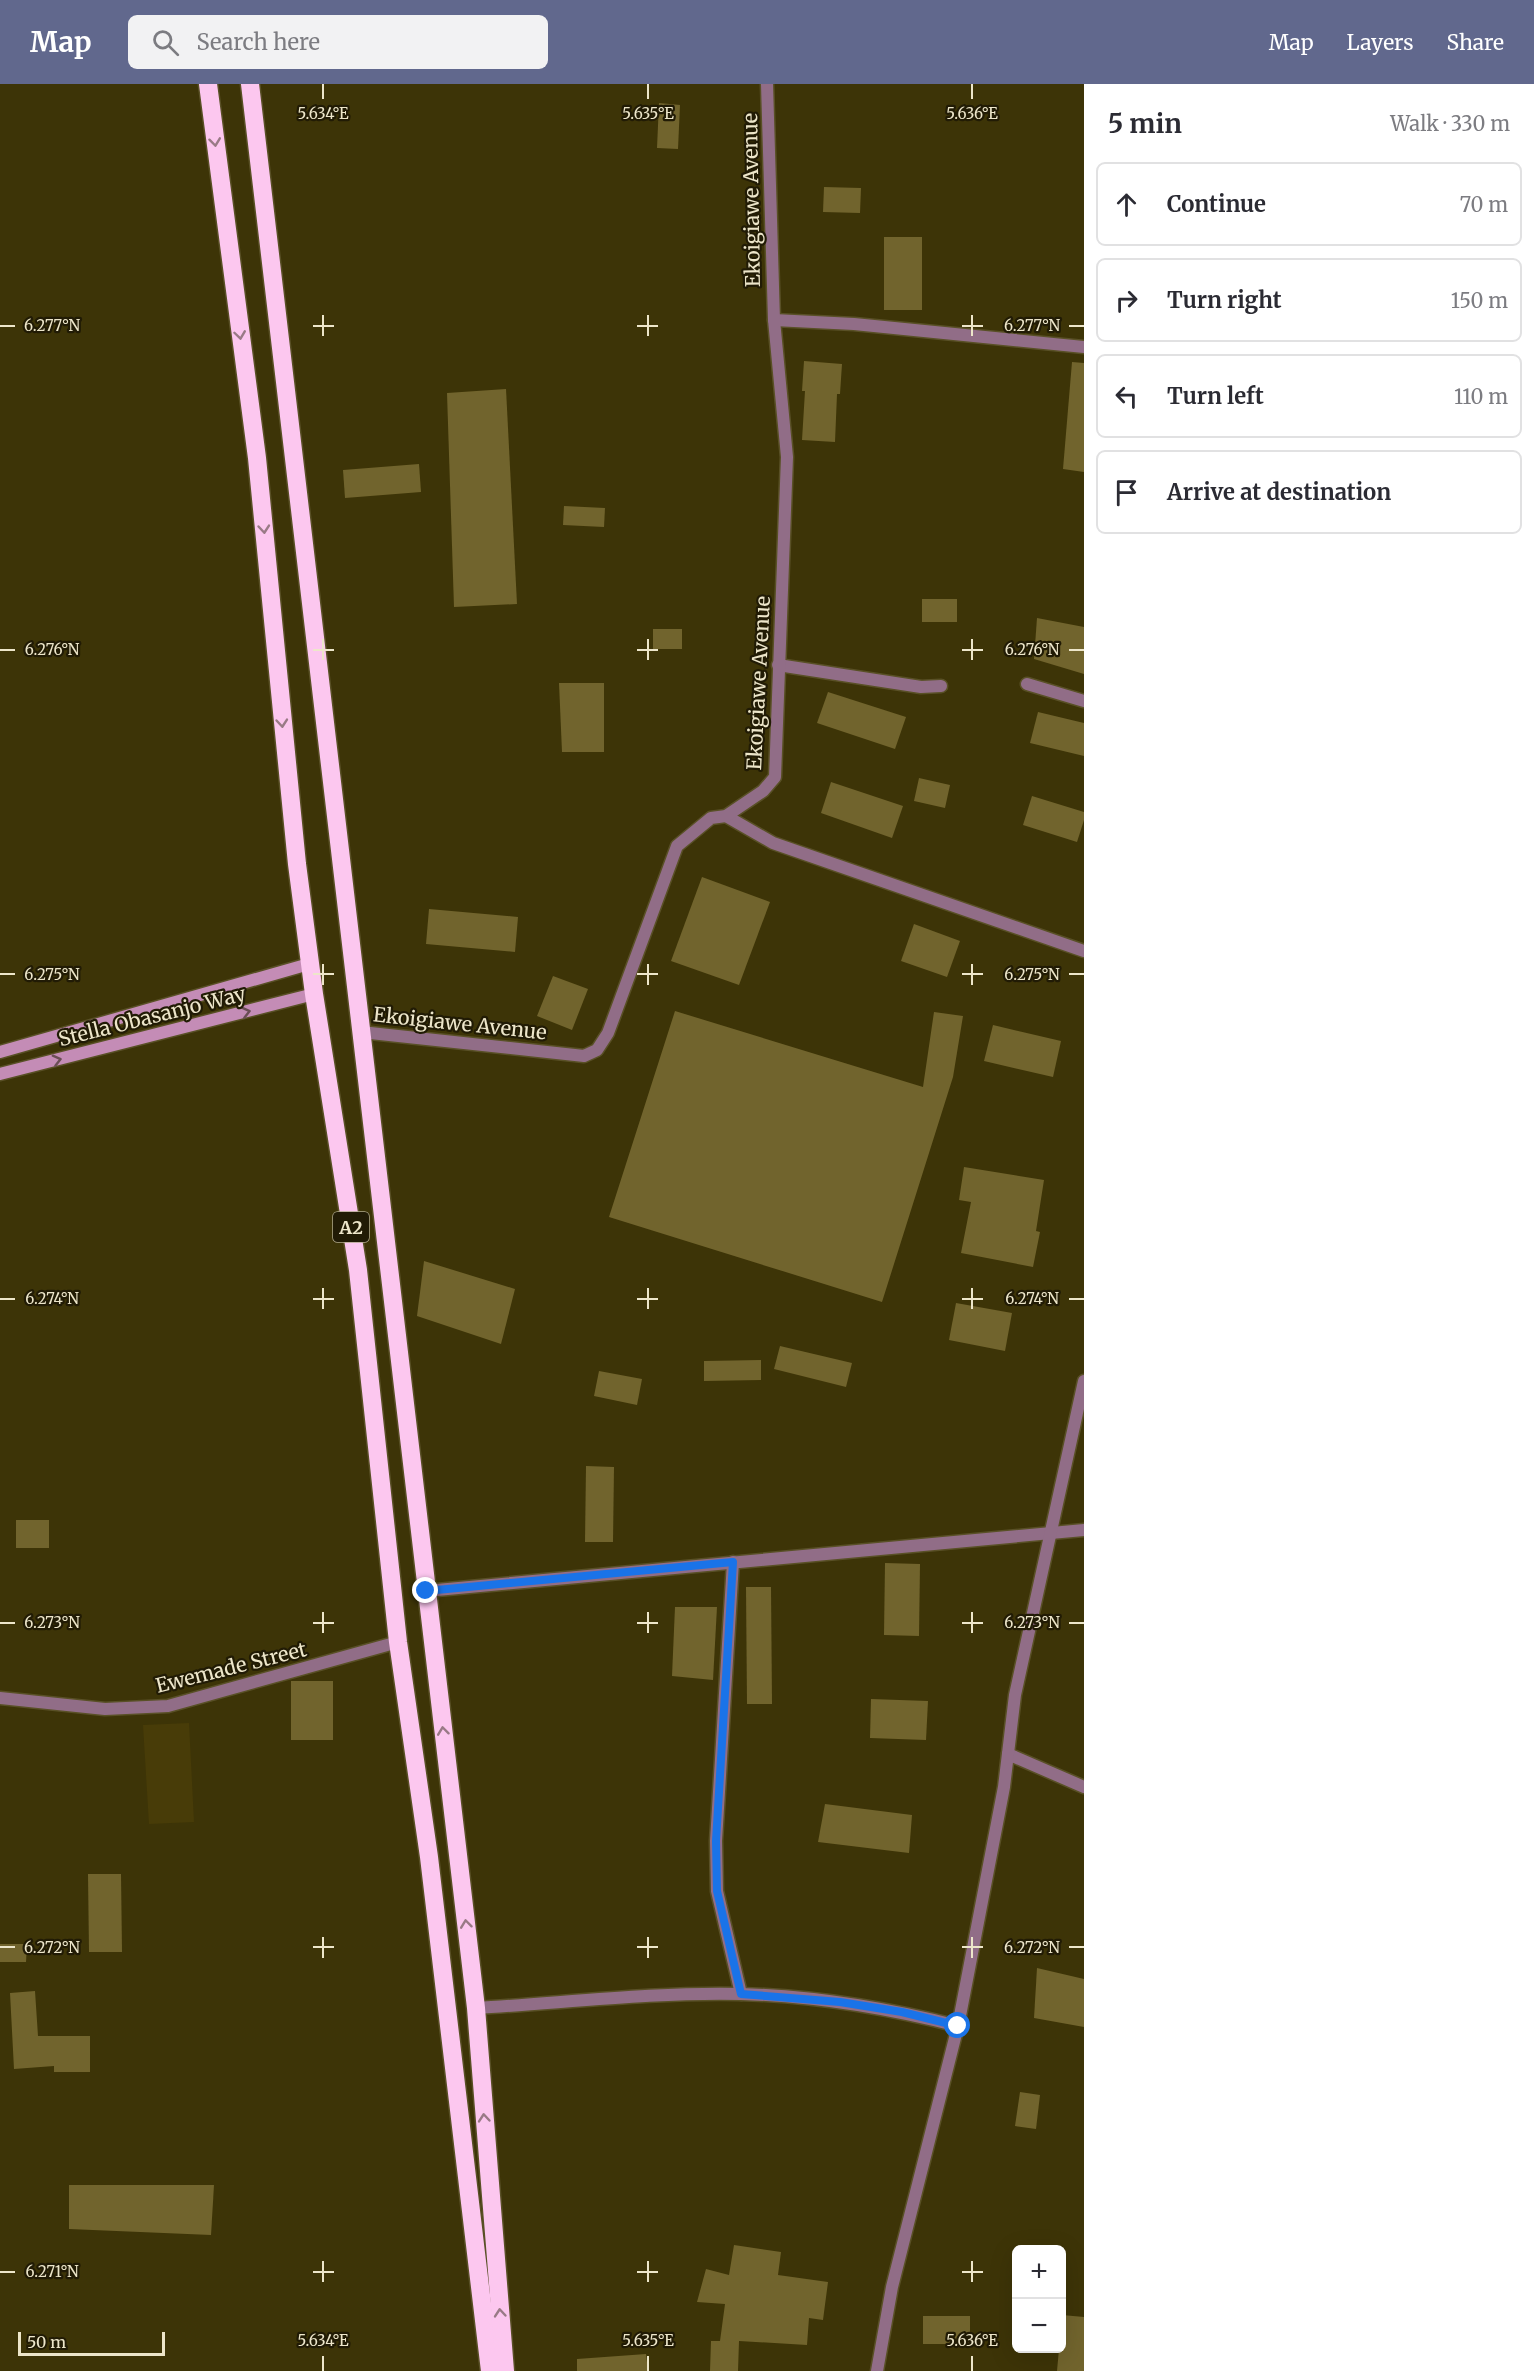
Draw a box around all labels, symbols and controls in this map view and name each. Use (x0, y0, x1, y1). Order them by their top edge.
search box (128, 15, 548, 69)
text: Map (30, 24, 92, 60)
icon: search (149, 26, 182, 59)
text: Search here (197, 28, 320, 56)
text: Map (1269, 29, 1314, 56)
text: Layers (1347, 29, 1414, 56)
text: Share (1447, 29, 1504, 56)
text: 5.634°E (297, 104, 349, 123)
text: 5.635°E (622, 104, 674, 123)
text: 5.636°E (946, 104, 998, 123)
text: 5 min (1108, 107, 1182, 140)
text: Walk · 330 m (1390, 111, 1510, 136)
street label: Ekoigiawe Avenue (737, 113, 765, 287)
one-way arrow (208, 137, 221, 147)
icon: ahead (1110, 188, 1143, 221)
text: Continue (1167, 190, 1266, 218)
text: 70 m (1460, 192, 1508, 217)
icon: right (1110, 284, 1143, 317)
text: Turn right (1167, 286, 1281, 314)
text: 150 m (1451, 288, 1508, 313)
text: 6.277°N (24, 316, 80, 335)
text: 6.277°N (1004, 316, 1060, 335)
one-way arrow (233, 331, 245, 340)
icon: left (1110, 380, 1143, 413)
text: Turn left (1167, 382, 1264, 410)
text: 110 m (1454, 384, 1508, 409)
icon: arrive (1110, 476, 1143, 509)
text: Arrive at destination (1167, 478, 1391, 506)
one-way arrow (257, 524, 270, 534)
street label: Ekoigiawe Avenue (741, 595, 775, 771)
text: 6.276°N (25, 640, 80, 659)
text: 6.276°N (1005, 640, 1060, 659)
one-way arrow (275, 719, 288, 728)
text: 6.275°N (24, 965, 80, 984)
text: 6.275°N (1004, 965, 1060, 984)
street label: Stella Obasanjo Way (56, 981, 249, 1051)
street label: Ekoigiawe Avenue (372, 1001, 548, 1045)
one-way arrow (240, 1006, 250, 1019)
one-way arrow (51, 1055, 62, 1067)
road number: A2 (333, 1212, 369, 1242)
text: 6.274°N (25, 1289, 79, 1308)
text: 6.274°N (1005, 1289, 1059, 1308)
route end (412, 1577, 438, 1603)
text: 6.273°N (24, 1613, 80, 1632)
text: 6.273°N (1004, 1613, 1060, 1632)
street label: Ewemade Street (153, 1636, 309, 1698)
one-way arrow (437, 1726, 449, 1735)
one-way arrow (460, 1920, 472, 1929)
text: 6.272°N (24, 1938, 80, 1957)
text: 6.272°N (1004, 1938, 1060, 1957)
route start (944, 2012, 970, 2038)
one-way arrow (478, 2114, 491, 2123)
map controls (1012, 2245, 1066, 2353)
button: + (1012, 2245, 1066, 2299)
text: 6.271°N (25, 2262, 79, 2281)
button: − (1012, 2299, 1066, 2353)
one-way arrow (494, 2308, 507, 2317)
scale bar (18, 2329, 165, 2356)
text: 5.634°E (297, 2331, 349, 2350)
text: 5.635°E (622, 2331, 674, 2350)
text: 5.636°E (946, 2331, 998, 2350)
text: 50 m (27, 2332, 66, 2352)

